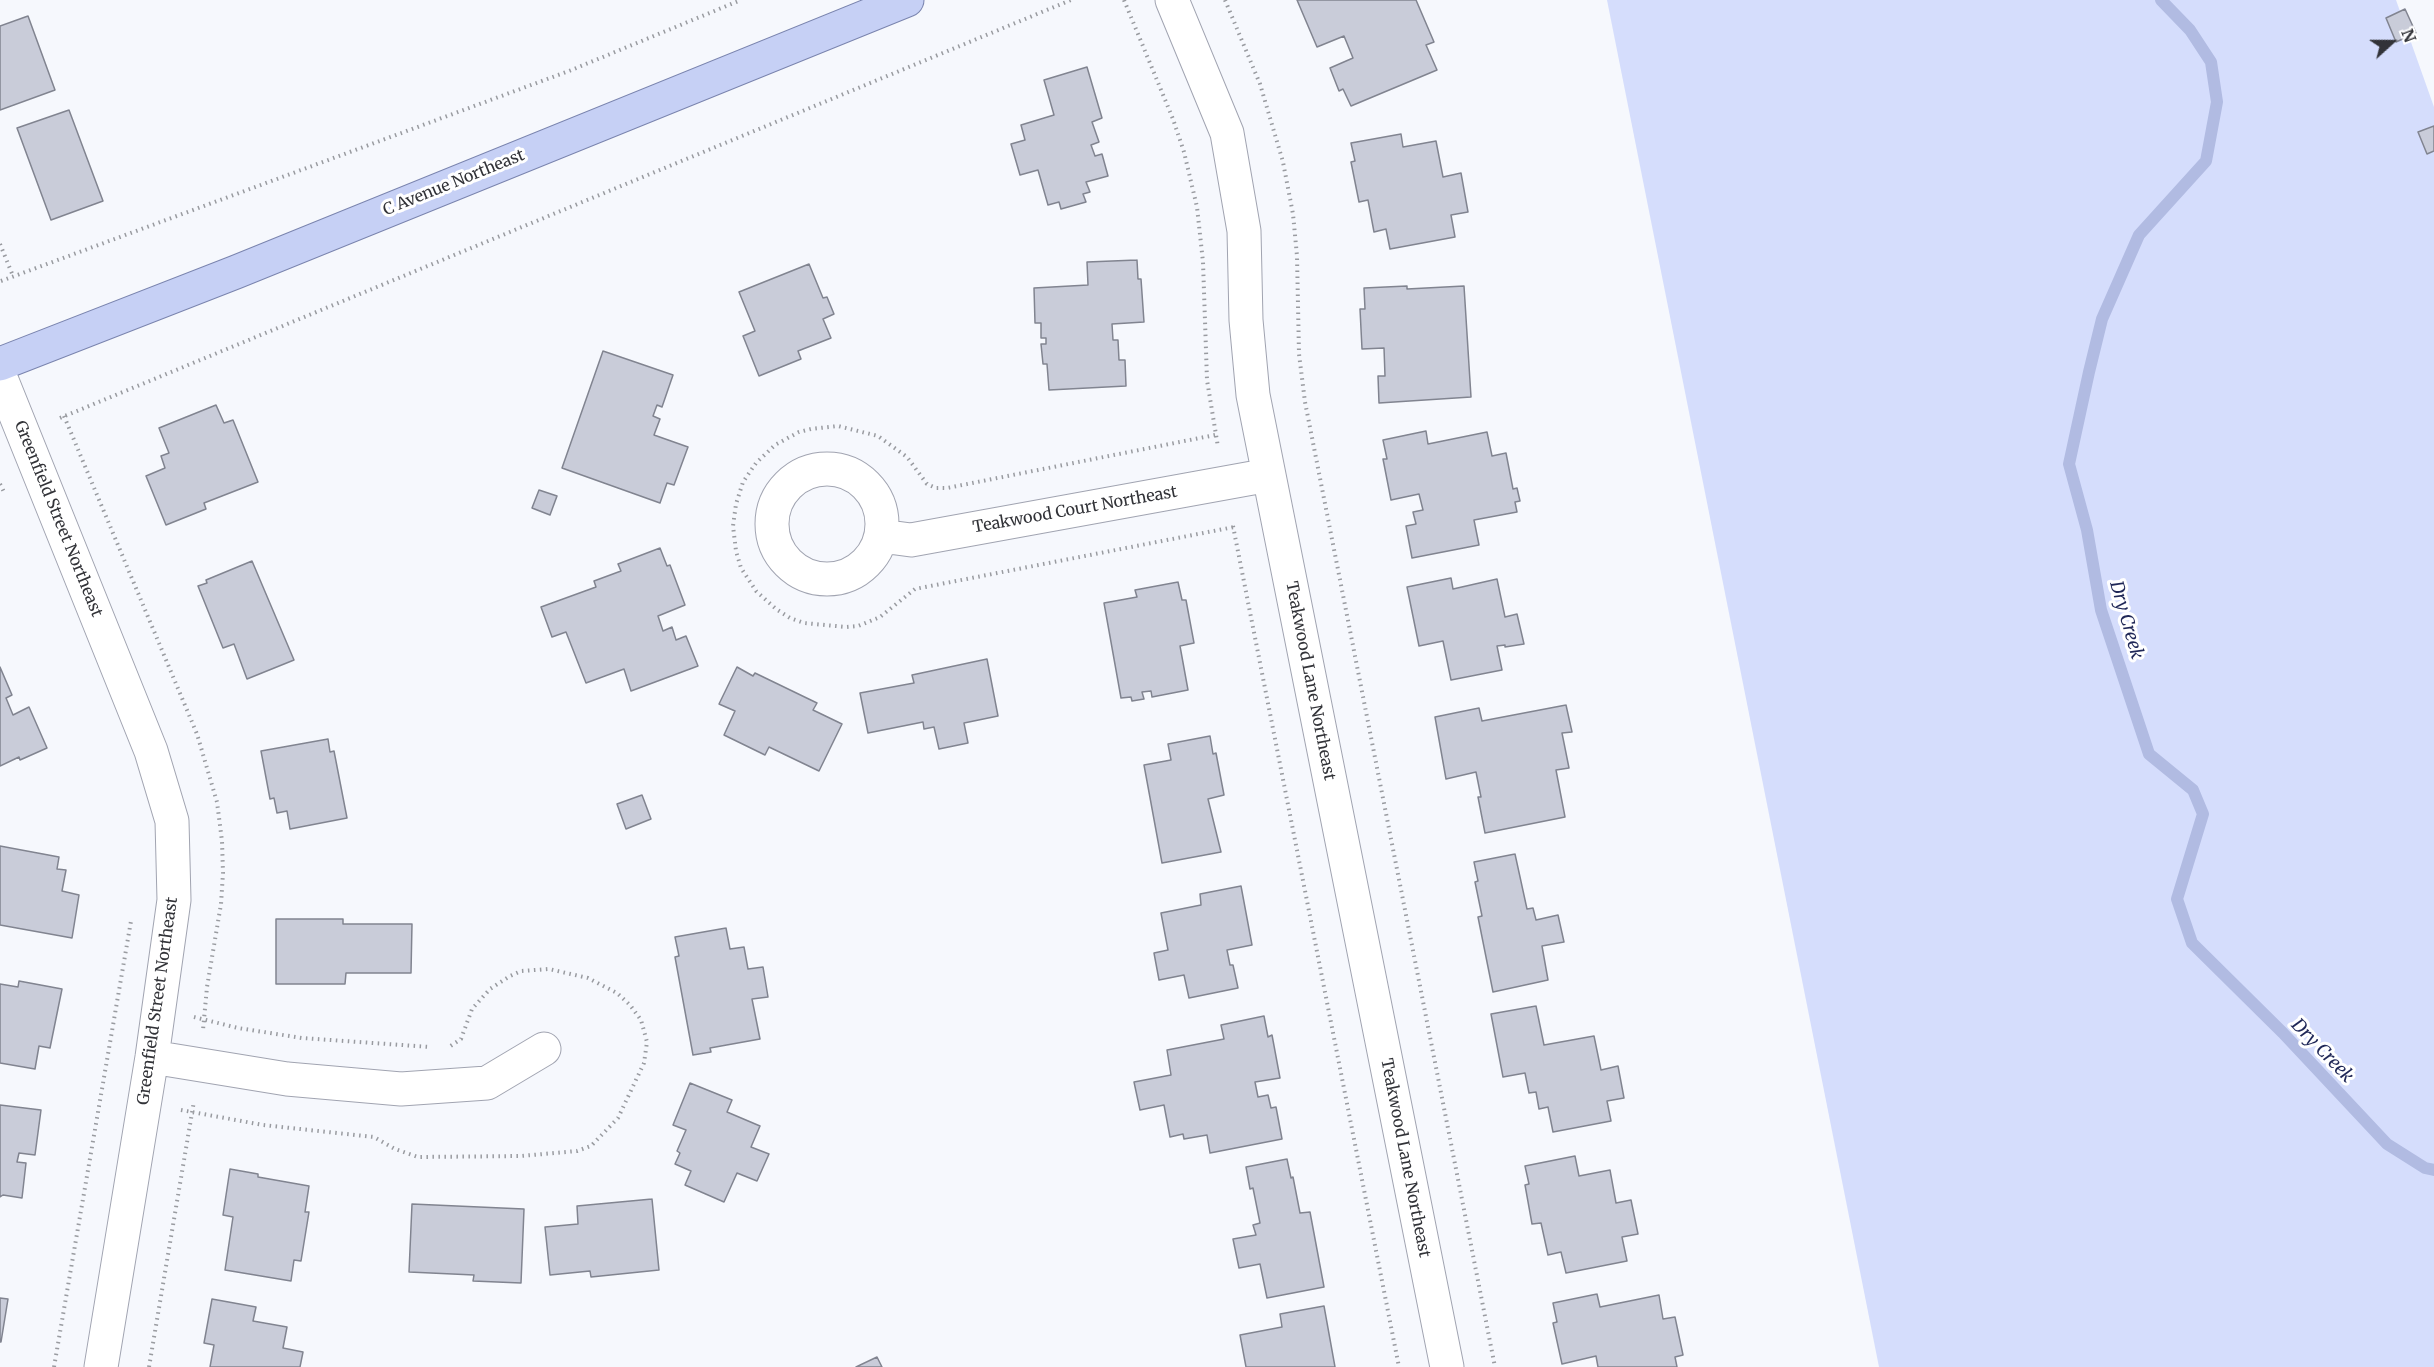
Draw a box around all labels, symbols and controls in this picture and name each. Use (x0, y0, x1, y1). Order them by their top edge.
north arrow (2362, 12, 2422, 72)
text: N (2397, 26, 2420, 45)
street label: C Avenue Northeast (381, 146, 527, 220)
street label: Greenfield Street Northeast (10, 418, 106, 620)
street label: Teakwood Court Northeast (971, 483, 1179, 537)
water label: Dry Creek (2105, 579, 2147, 661)
street label: Teakwood Lane Northeast (1281, 580, 1339, 782)
street label: Greenfield Street Northeast (134, 896, 182, 1106)
water label: Dry Creek (2286, 1015, 2358, 1087)
street label: Teakwood Lane Northeast (1376, 1057, 1434, 1259)

